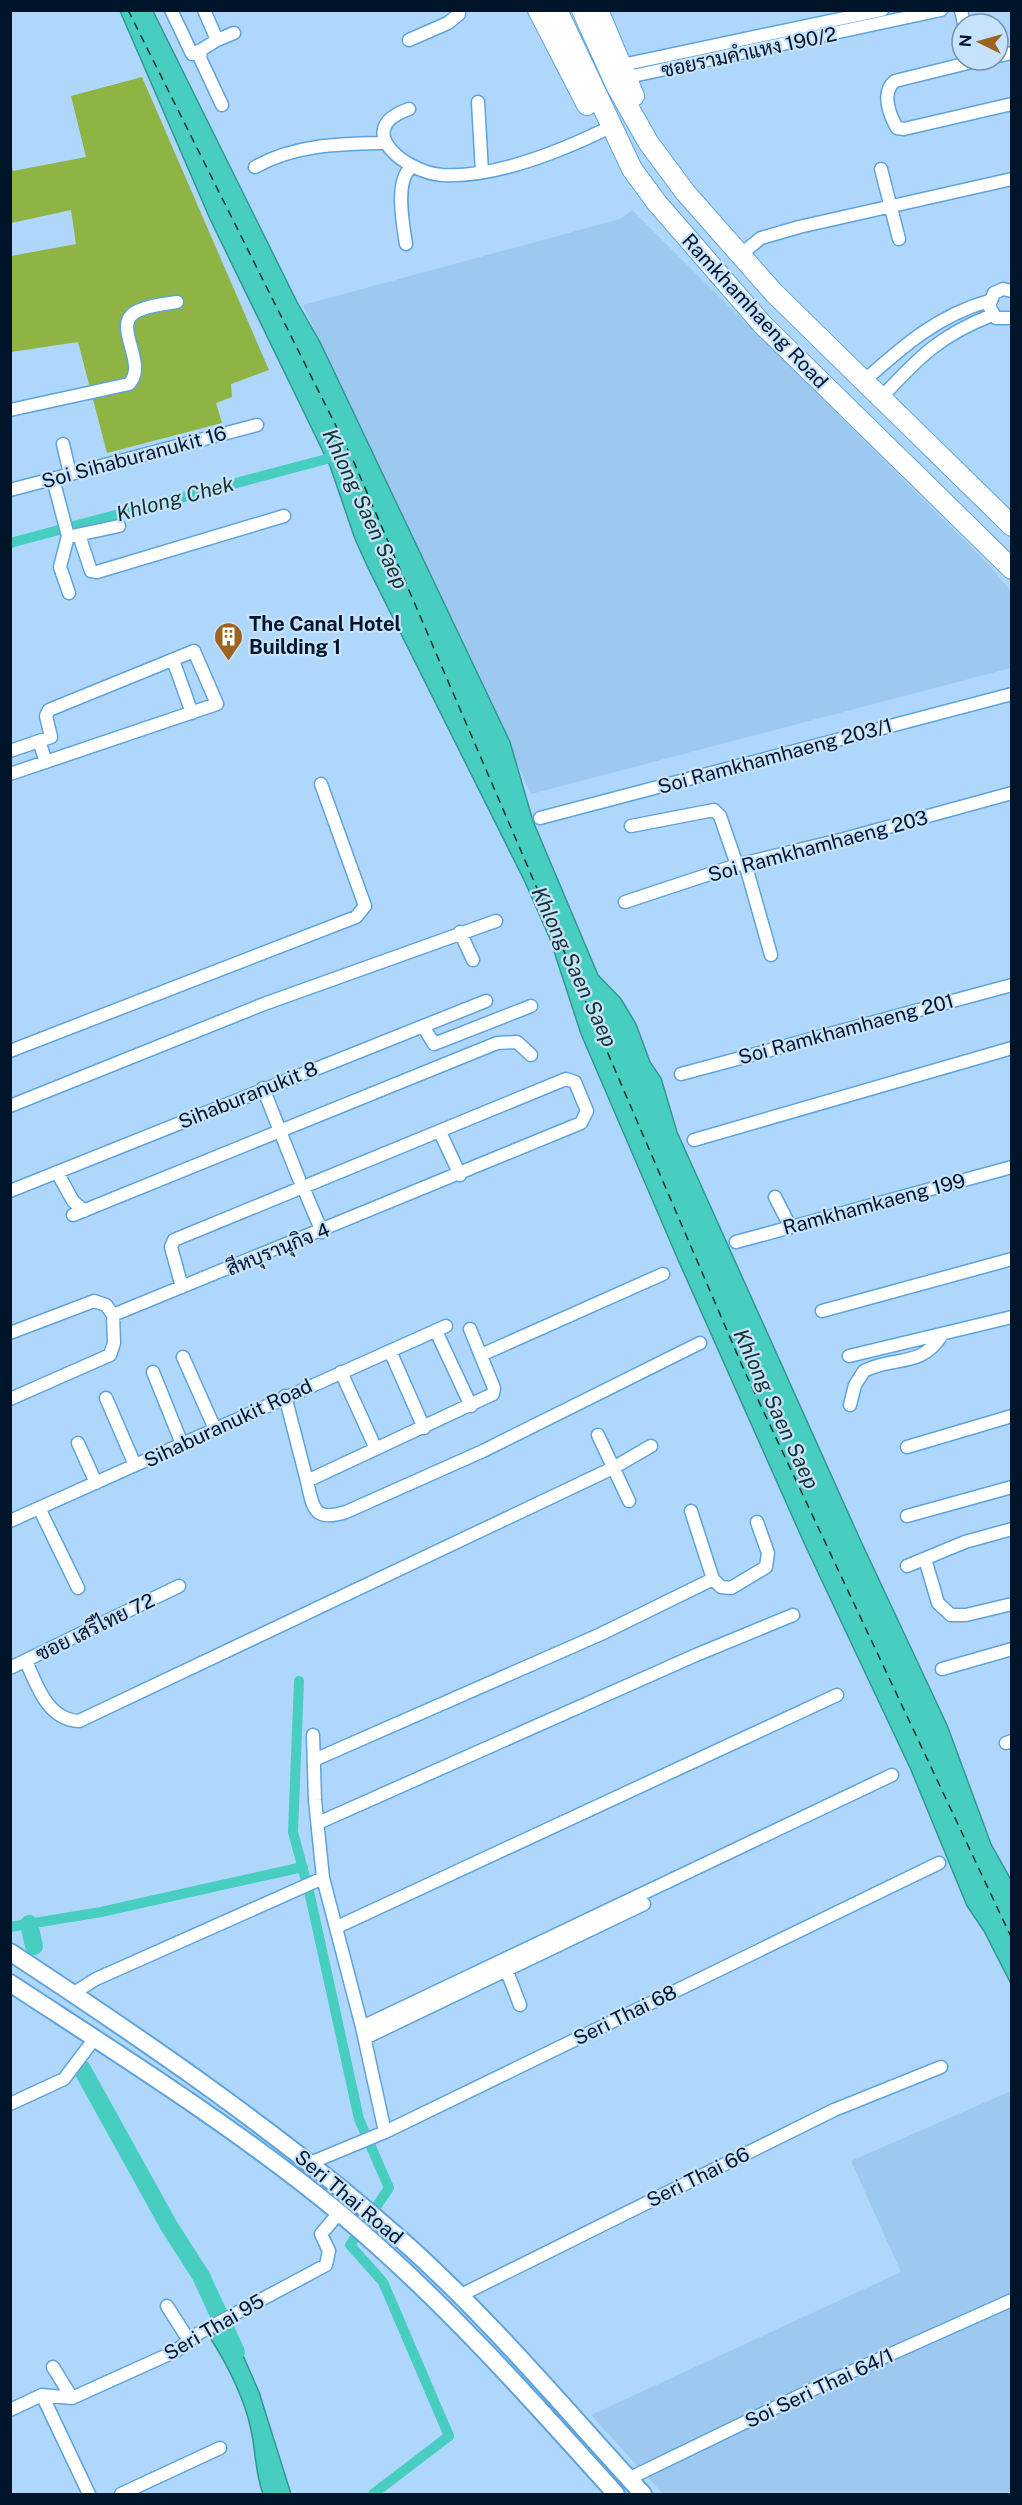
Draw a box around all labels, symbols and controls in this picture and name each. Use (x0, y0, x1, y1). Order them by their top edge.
north arrow (950, 12, 1010, 72)
street label: ซอยรามคำแหง 190/2 (659, 22, 839, 82)
text: N (956, 34, 976, 48)
street label: Ramkhamhaeng Road (677, 229, 833, 393)
street label: Soi Sihaburanukit 16 (39, 421, 229, 493)
water label: Khlong Saen Saep (317, 425, 413, 593)
water label: Khlong Chek (113, 471, 237, 526)
place label: The Canal Hotel Building 1 (249, 612, 401, 659)
building icon: The Canal Hotel Building 1 (212, 620, 244, 662)
street label: Soi Ramkhamhaeng 203/1 (655, 713, 895, 799)
street label: Soi Ramkhamhaeng 203 (705, 805, 931, 887)
water label: Khlong Saen Saep (526, 883, 622, 1051)
street label: Soi Ramkhamhaeng 201 (736, 989, 956, 1069)
street label: Sihaburanukit 8 (175, 1056, 321, 1134)
street label: Ramkhamkaeng 199 (780, 1168, 968, 1240)
street label: สีหบุรานุกิจ 4 (222, 1216, 334, 1282)
water label: Khlong Saen Saep (728, 1325, 824, 1493)
street label: Sihaburanukit Road (140, 1374, 316, 1472)
street label: ซอย เสรีไทย 72 (31, 1587, 158, 1666)
street label: Seri Thai 68 (569, 1980, 681, 2050)
street label: Seri Thai 66 (643, 2142, 753, 2212)
street label: Seri Thai Road (290, 2145, 408, 2249)
street label: Seri Thai 95 (160, 2289, 268, 2365)
street label: Soi Seri Thai 64/1 (741, 2343, 897, 2433)

